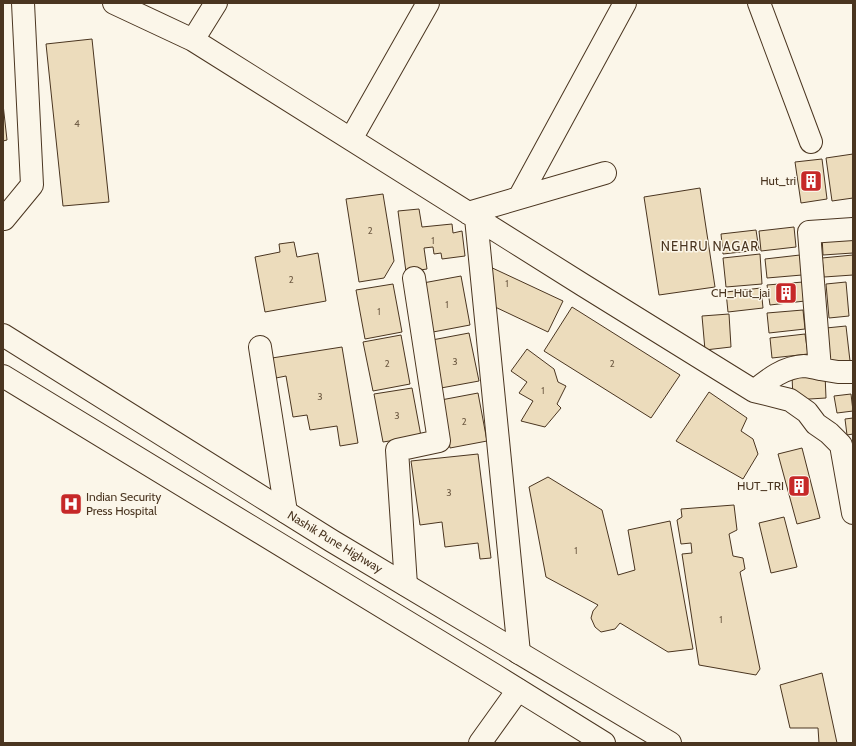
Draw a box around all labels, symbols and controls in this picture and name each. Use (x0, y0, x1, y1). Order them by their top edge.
house number: 4 (74, 117, 80, 130)
building icon: Hut_tri (798, 168, 824, 194)
place label: Hut_tri (760, 173, 796, 188)
house number: 2 (367, 224, 373, 237)
house number: 1 (431, 234, 435, 247)
district label: NEHRU NAGAR (661, 238, 759, 254)
house number: 2 (288, 273, 294, 286)
house number: 1 (505, 277, 509, 290)
building icon: CH_Hut_jai (773, 280, 799, 306)
place label: CH_Hut_jai (711, 285, 770, 300)
house number: 1 (445, 298, 449, 311)
house number: 1 (377, 305, 381, 318)
house number: 3 (452, 355, 458, 368)
house number: 2 (384, 357, 390, 370)
house number: 2 (609, 357, 615, 370)
house number: 1 (541, 384, 545, 397)
house number: 3 (317, 390, 323, 403)
house number: 3 (394, 409, 400, 422)
house number: 2 (461, 415, 467, 428)
building icon: HUT_TRI (786, 473, 812, 499)
place label: HUT_TRI (737, 478, 784, 493)
house number: 3 (446, 486, 452, 499)
place label: Indian Security Press Hospital (86, 489, 161, 518)
hospital icon: Indian Security Press Hospital (58, 491, 84, 517)
street label: Nashik Pune Highway (285, 507, 386, 576)
house number: 1 (574, 544, 578, 557)
house number: 1 (719, 613, 723, 626)

